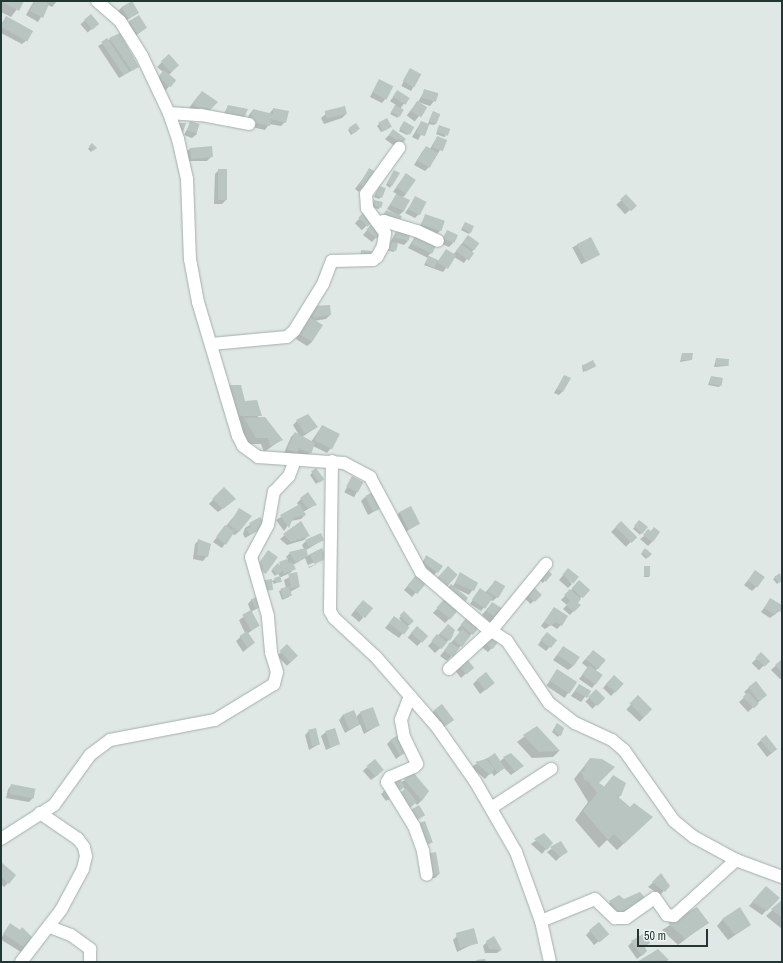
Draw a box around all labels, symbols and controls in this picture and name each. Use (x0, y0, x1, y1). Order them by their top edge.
scale bar (639, 921, 710, 947)
text: 50 m (644, 928, 666, 944)

